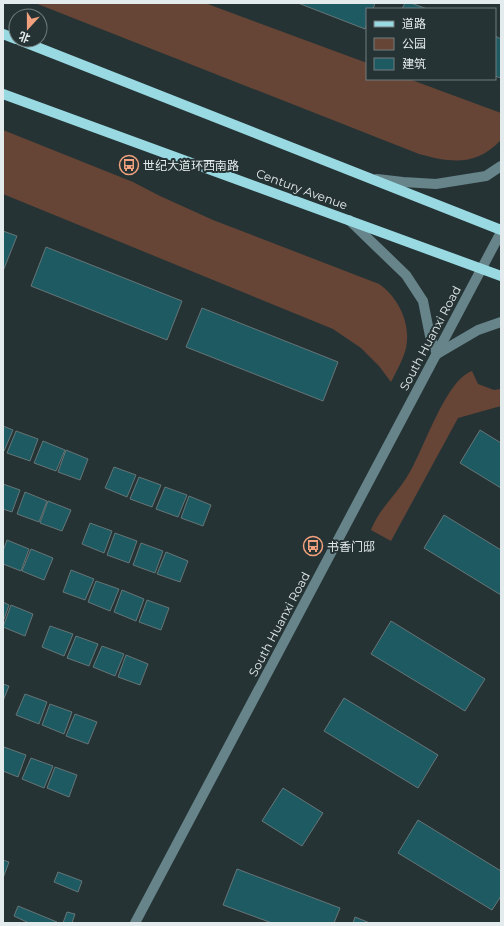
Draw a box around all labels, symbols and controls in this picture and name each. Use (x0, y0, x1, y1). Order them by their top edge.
north arrow (8, 8, 48, 48)
legend (366, 8, 496, 80)
text: 道路 (402, 16, 426, 31)
text: 北 (17, 29, 32, 46)
text: 公园 (402, 36, 426, 51)
text: 建筑 (402, 56, 426, 71)
bus stop icon: 世纪大道环西南路 (118, 154, 140, 176)
place label: 世纪大道环西南路 (143, 158, 239, 173)
street label: Century Avenue (254, 166, 350, 212)
street label: South Huanxi Road (396, 283, 464, 393)
bus stop icon: 书香门邸 (302, 535, 324, 557)
place label: 书香门邸 (327, 539, 375, 554)
street label: South Huanxi Road (245, 569, 313, 679)

